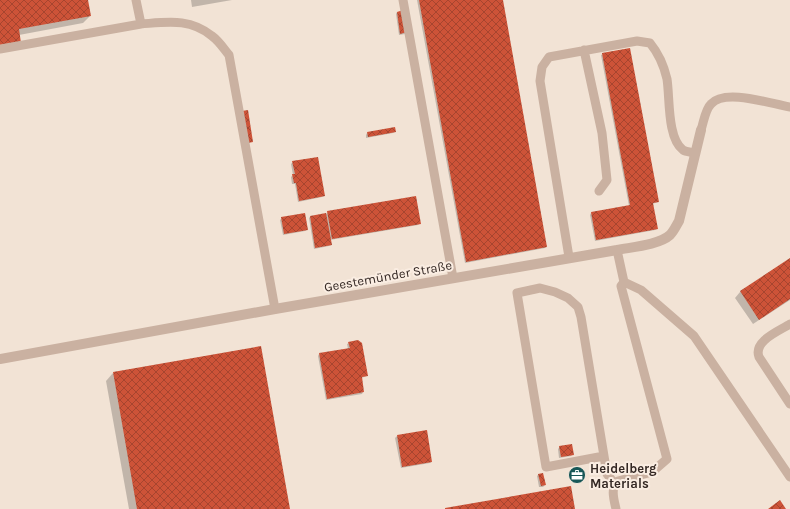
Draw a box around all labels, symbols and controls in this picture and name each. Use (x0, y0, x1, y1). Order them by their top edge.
street label: Geestemünder Straße (323, 257, 453, 295)
place label: Heidelberg Materials (590, 461, 657, 491)
office icon: Heidelberg Materials (567, 465, 587, 485)

